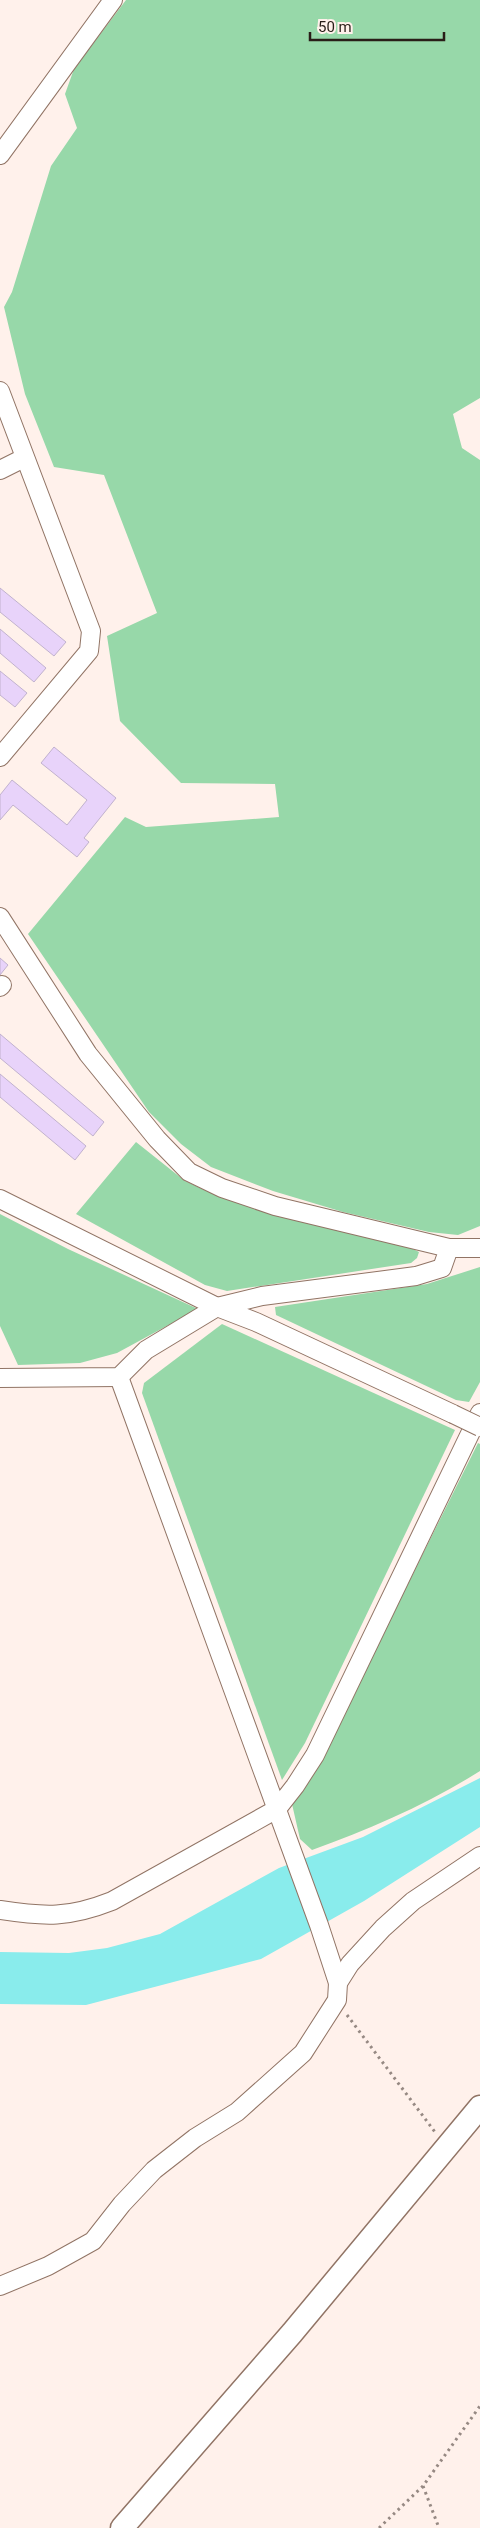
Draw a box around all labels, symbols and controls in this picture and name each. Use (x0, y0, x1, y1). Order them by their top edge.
scale bar (310, 10, 444, 42)
text: 50 m (318, 18, 352, 36)

